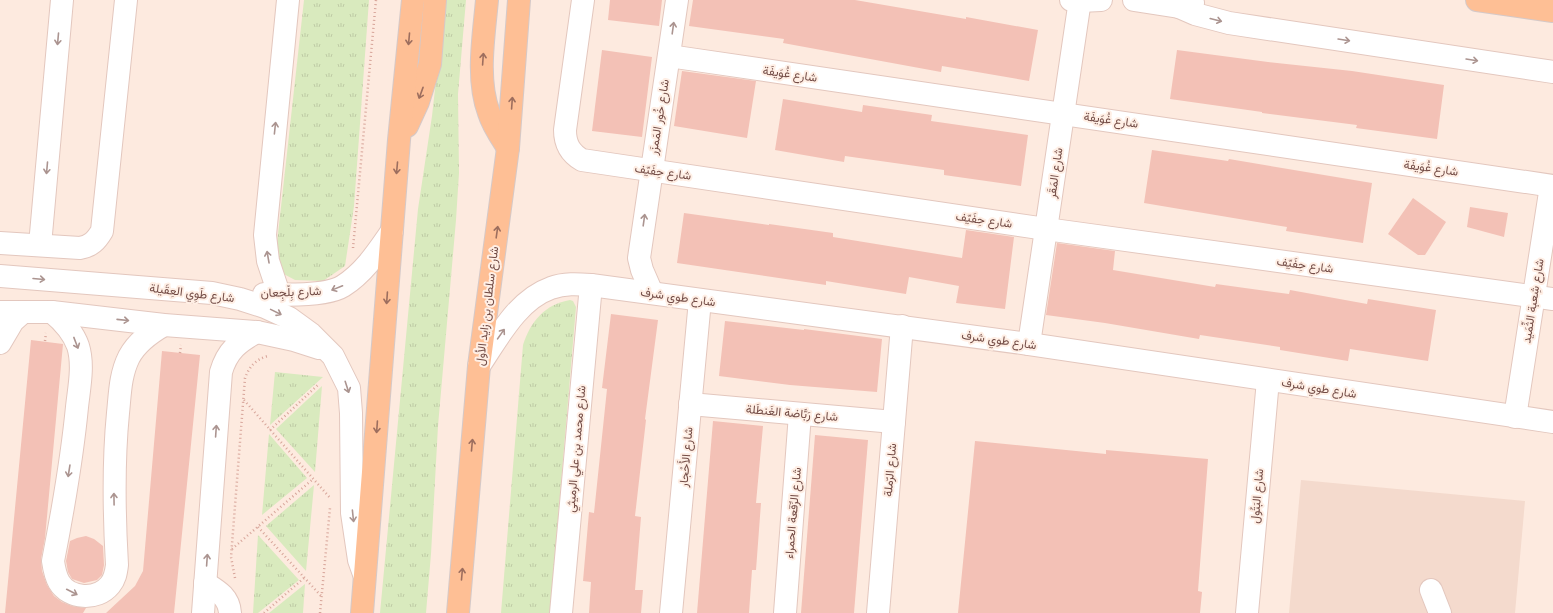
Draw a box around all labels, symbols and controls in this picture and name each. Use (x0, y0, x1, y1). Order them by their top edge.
one-way arrow (1209, 16, 1222, 24)
one-way arrow (669, 22, 677, 35)
one-way arrow (55, 32, 62, 45)
one-way arrow (405, 32, 413, 45)
one-way arrow (1337, 36, 1350, 44)
one-way arrow (479, 53, 486, 66)
one-way arrow (1466, 56, 1479, 64)
street label: شارع غُوَيفَة (762, 62, 818, 87)
street label: شارع خُور المَمزَر (645, 78, 674, 157)
one-way arrow (417, 87, 424, 100)
one-way arrow (508, 97, 515, 110)
street label: شارع غُوَيفَة (1083, 108, 1139, 133)
one-way arrow (272, 122, 279, 135)
street label: شارع المَقَر (1043, 147, 1067, 200)
street label: شارع غُوَيفَة (1403, 156, 1459, 181)
street label: شارع حِفَيّف (634, 160, 692, 185)
one-way arrow (43, 161, 51, 174)
one-way arrow (394, 161, 401, 174)
street label: شارع حِفَيّف (955, 208, 1013, 233)
one-way arrow (641, 214, 648, 227)
one-way arrow (493, 226, 501, 239)
street label: شارع سلطان بن زايد الأول (472, 245, 503, 367)
one-way arrow (264, 251, 272, 264)
street label: شارع حِفَيّف (1276, 253, 1334, 278)
street label: شارع شِعبة الثِّمَيد (1518, 258, 1549, 345)
one-way arrow (32, 275, 45, 282)
street label: شارع طَوِي العِقَيلة (148, 280, 235, 308)
street label: شارع بِلْجِعان (260, 283, 322, 302)
street label: شارع طوي شرف (639, 284, 717, 312)
one-way arrow (331, 285, 343, 293)
one-way arrow (383, 291, 391, 304)
one-way arrow (269, 309, 281, 316)
one-way arrow (116, 316, 129, 324)
street label: شارع طوي شرف (960, 327, 1038, 355)
one-way arrow (497, 329, 505, 340)
one-way arrow (72, 336, 80, 348)
street label: شارع طوي شرف (1280, 374, 1358, 404)
one-way arrow (344, 380, 351, 393)
street label: شارع محمد بن علي الرميثي (562, 385, 592, 513)
street label: شارع رَبَّاضة الغَنطَلة (745, 401, 839, 426)
one-way arrow (373, 421, 380, 434)
one-way arrow (213, 424, 220, 437)
street label: شارع الأَحْجار (674, 426, 698, 489)
one-way arrow (469, 439, 476, 452)
street label: شارع الرّملة (880, 443, 901, 498)
one-way arrow (65, 464, 73, 477)
street label: شارع الرِّقعة الحمراء (781, 467, 806, 560)
street label: شارع البَتُول (1247, 468, 1268, 524)
one-way arrow (110, 493, 118, 506)
one-way arrow (349, 509, 356, 522)
one-way arrow (203, 554, 210, 567)
one-way arrow (458, 568, 465, 581)
one-way arrow (66, 589, 78, 597)

